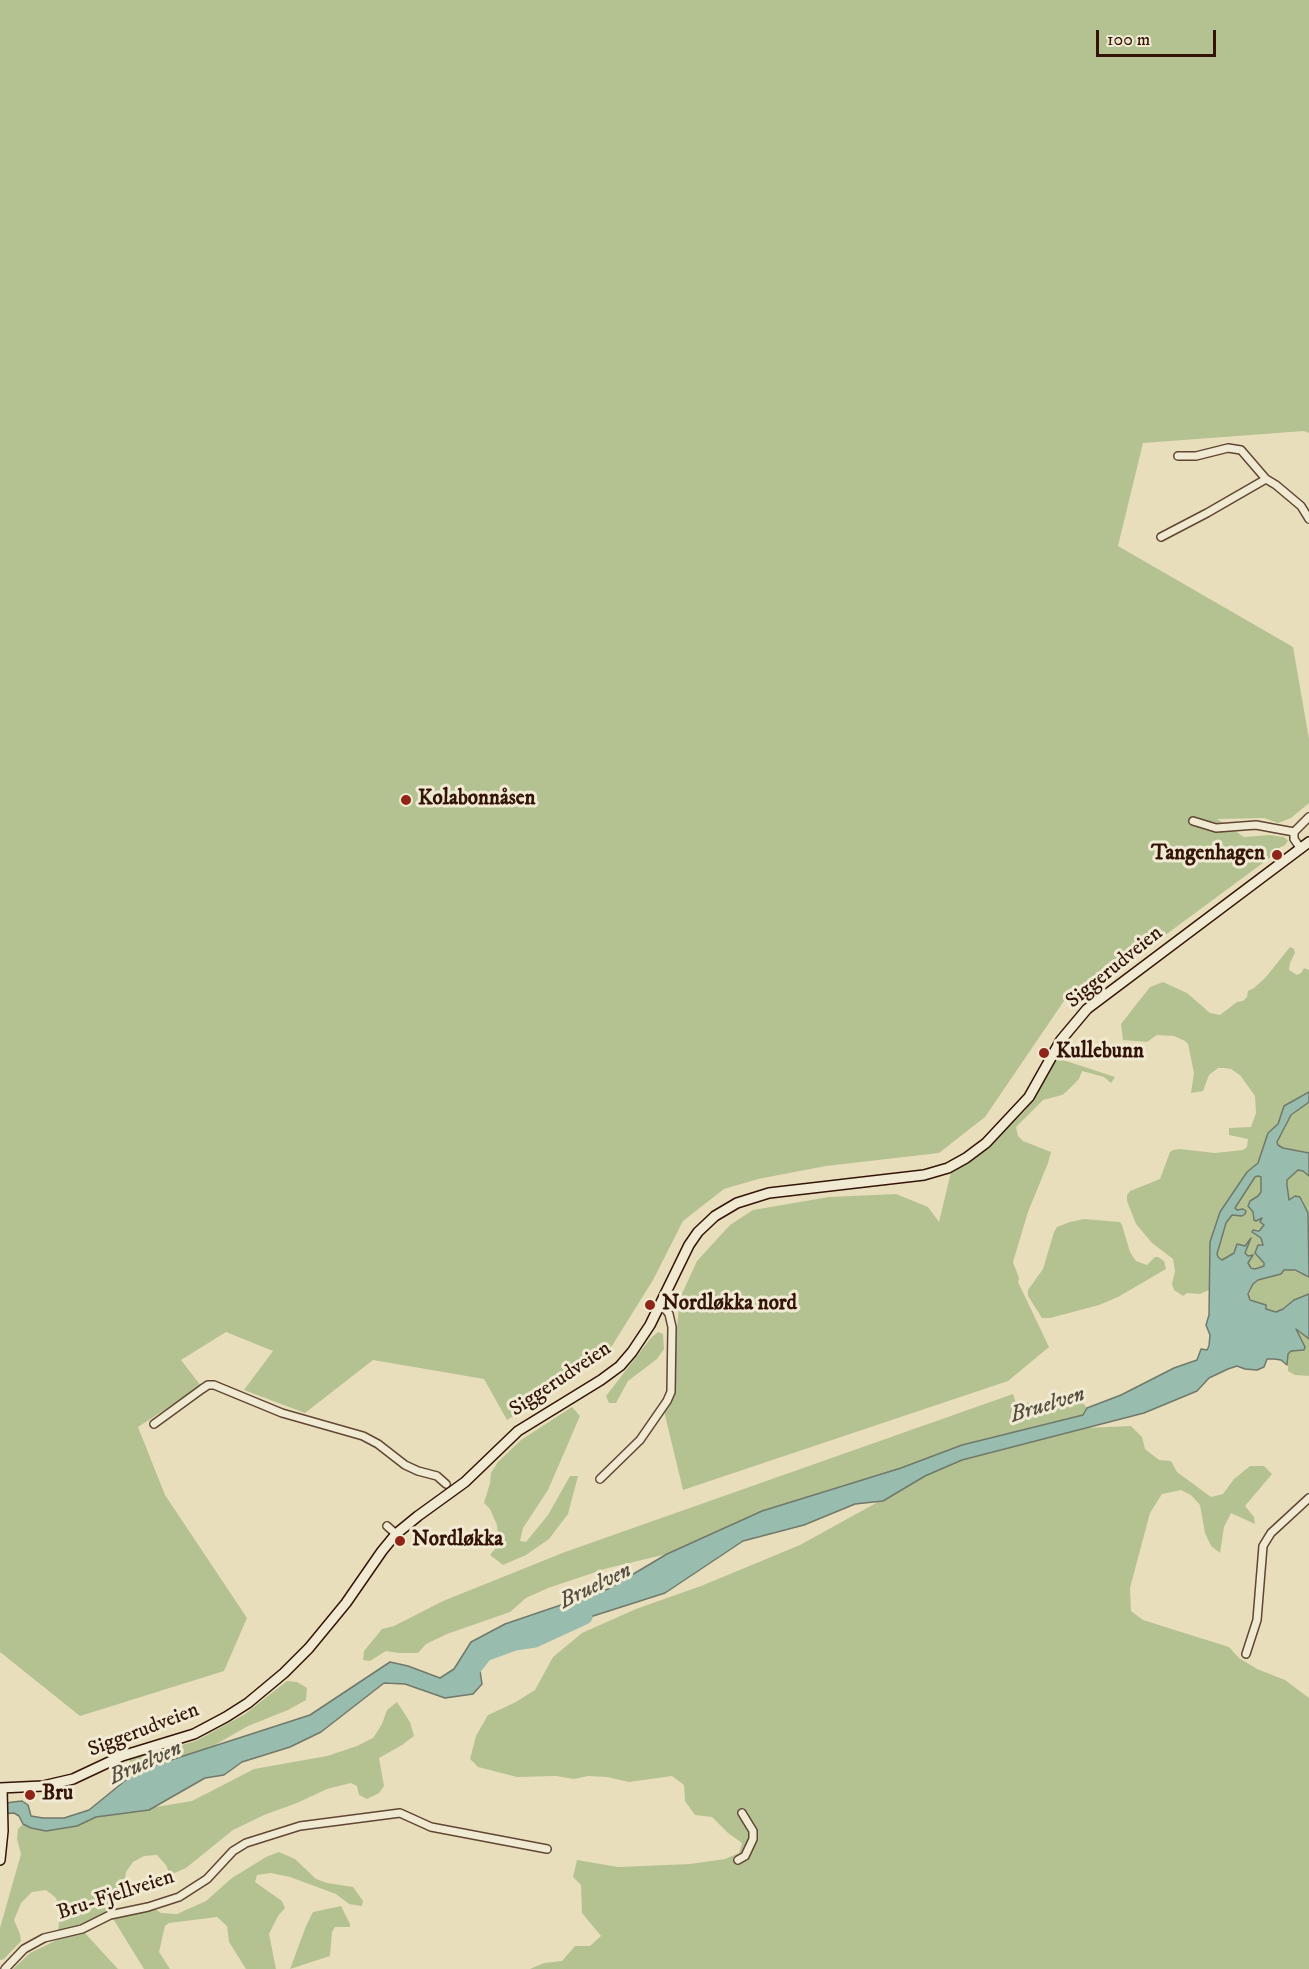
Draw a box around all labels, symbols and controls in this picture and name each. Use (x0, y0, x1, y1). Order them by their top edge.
scale bar (1099, 18, 1219, 56)
text: 100 m (1107, 29, 1150, 51)
place label: Kolabonnåsen (418, 787, 535, 813)
marker: Kolabonnåsen (399, 793, 413, 807)
place label: Tangenhagen (1151, 842, 1265, 868)
marker: Tangenhagen (1270, 848, 1284, 862)
street label: Siggerudveien (1062, 921, 1168, 1015)
place label: Kullebunn (1056, 1040, 1144, 1066)
marker: Kullebunn (1037, 1046, 1051, 1060)
place label: Nordløkka nord (662, 1292, 797, 1318)
marker: Nordløkka nord (643, 1298, 657, 1312)
street label: Siggerudveien (506, 1337, 616, 1423)
water label: Bruelven (1007, 1382, 1089, 1430)
place label: Nordløkka (412, 1528, 503, 1554)
marker: Nordløkka (393, 1534, 407, 1548)
water label: Bruelven (556, 1558, 636, 1616)
street label: Siggerudveien (85, 1698, 203, 1764)
water label: Bruelven (106, 1736, 186, 1792)
place label: Bru (42, 1782, 73, 1808)
marker: Bru (23, 1788, 37, 1802)
street label: Bru-Fjellveien (54, 1865, 178, 1927)

